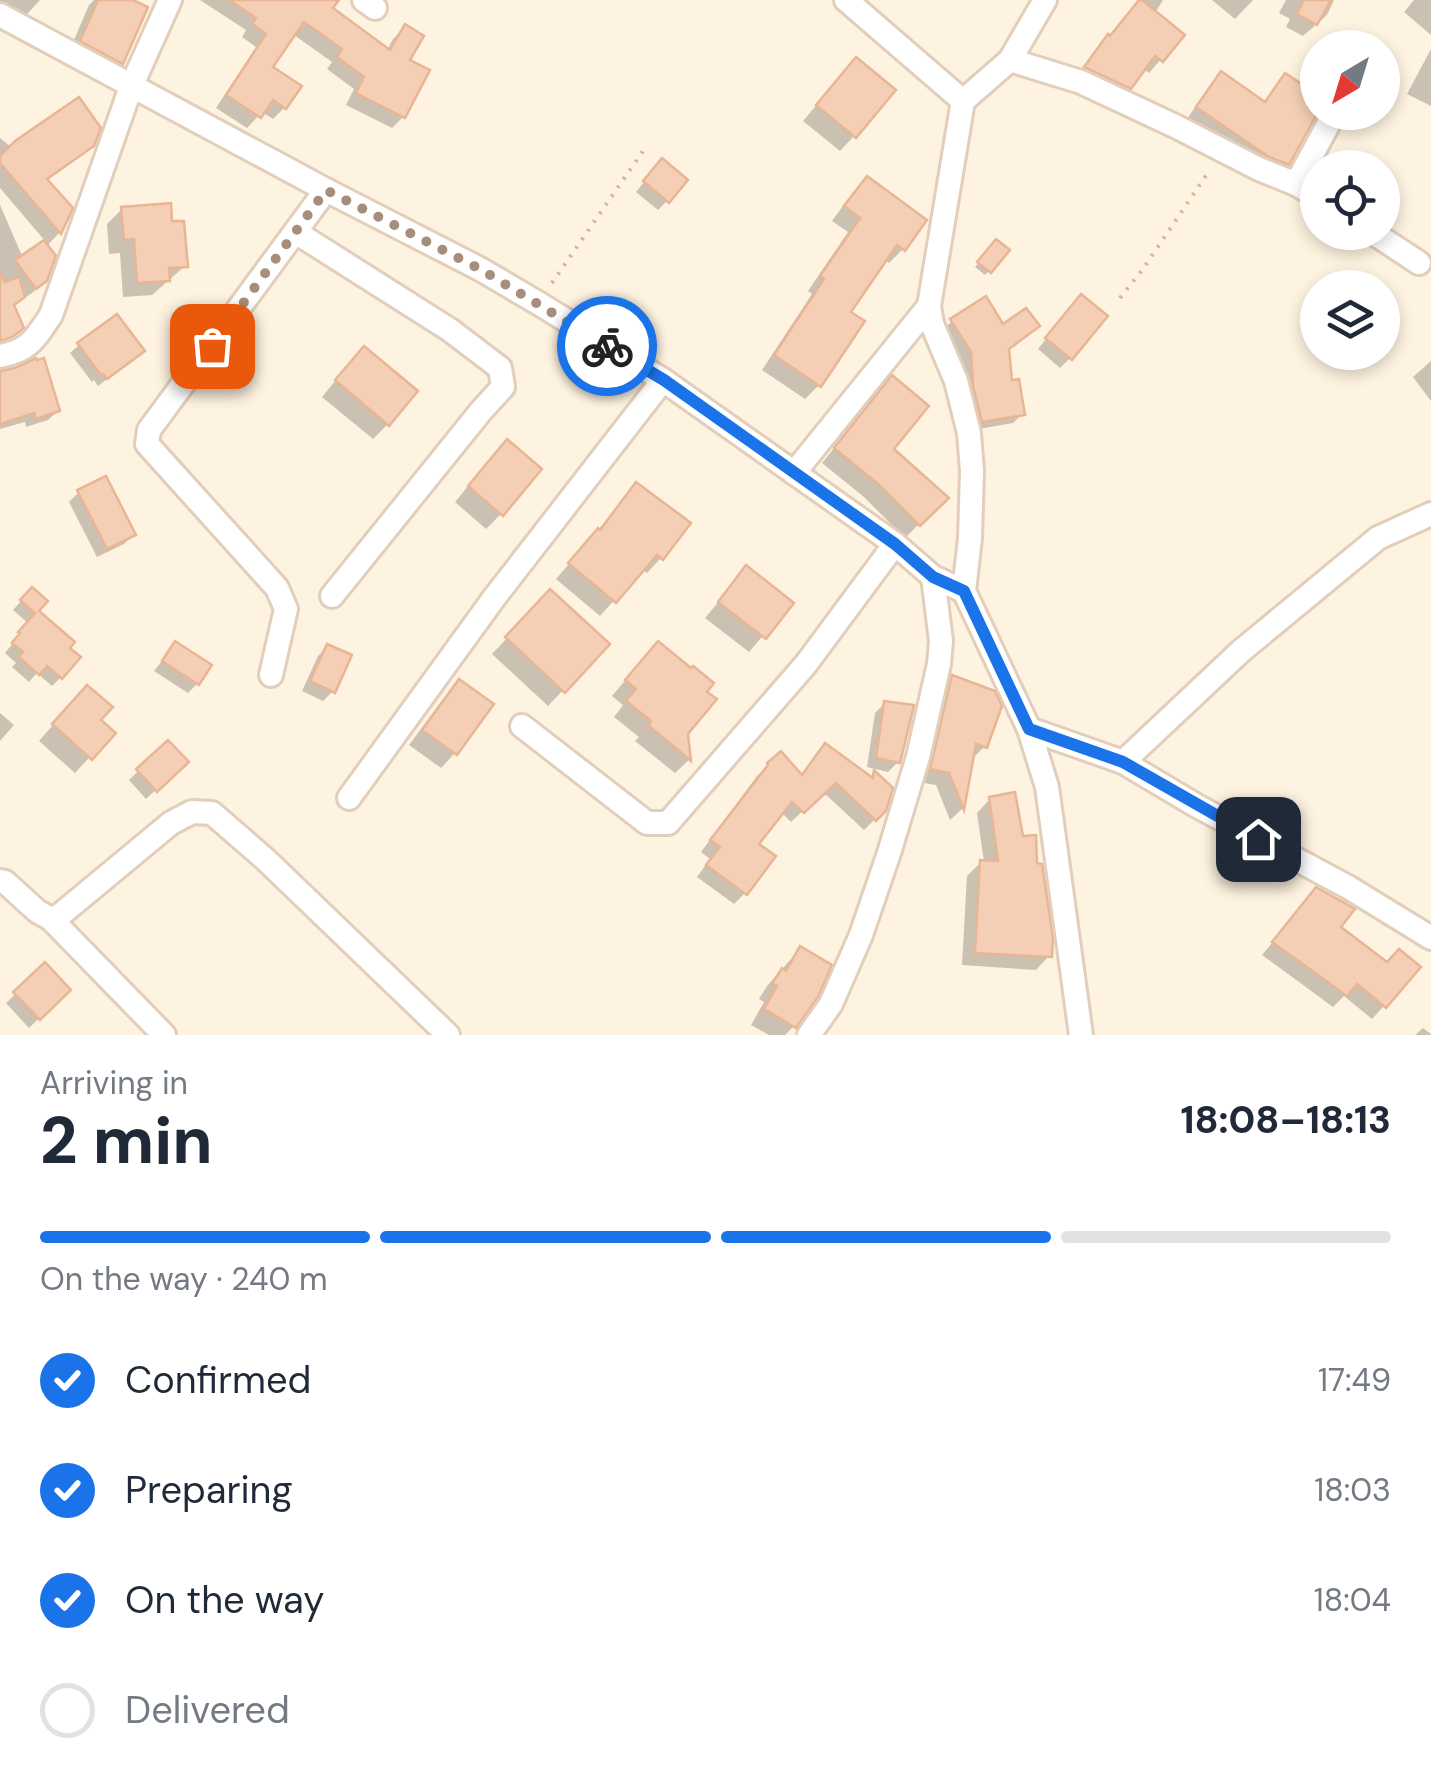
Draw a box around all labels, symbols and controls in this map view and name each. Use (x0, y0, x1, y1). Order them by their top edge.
north arrow (1300, 30, 1400, 130)
map controls (1300, 30, 1400, 370)
button: locate (1300, 150, 1400, 250)
button: layers (1300, 270, 1400, 370)
courier (557, 296, 657, 396)
pin (170, 304, 255, 389)
icon: bag (185, 319, 240, 374)
icon: bike (580, 319, 635, 374)
pin (1216, 797, 1301, 882)
icon: home (1231, 812, 1286, 867)
text: Arriving in (40, 1062, 188, 1104)
text: 18:08–18:13 (1180, 1095, 1391, 1145)
text: 2 min (40, 1099, 213, 1183)
text: On the way · 240 m (40, 1258, 327, 1300)
icon: check (40, 1353, 95, 1408)
text: Confirmed (125, 1355, 311, 1405)
text: 17:49 (1318, 1359, 1391, 1401)
icon: check (40, 1463, 95, 1518)
text: Preparing (125, 1465, 293, 1515)
text: 18:03 (1314, 1469, 1391, 1511)
icon: check (40, 1573, 95, 1628)
text: On the way (125, 1575, 324, 1625)
text: 18:04 (1314, 1579, 1391, 1621)
text: Delivered (125, 1685, 290, 1735)

